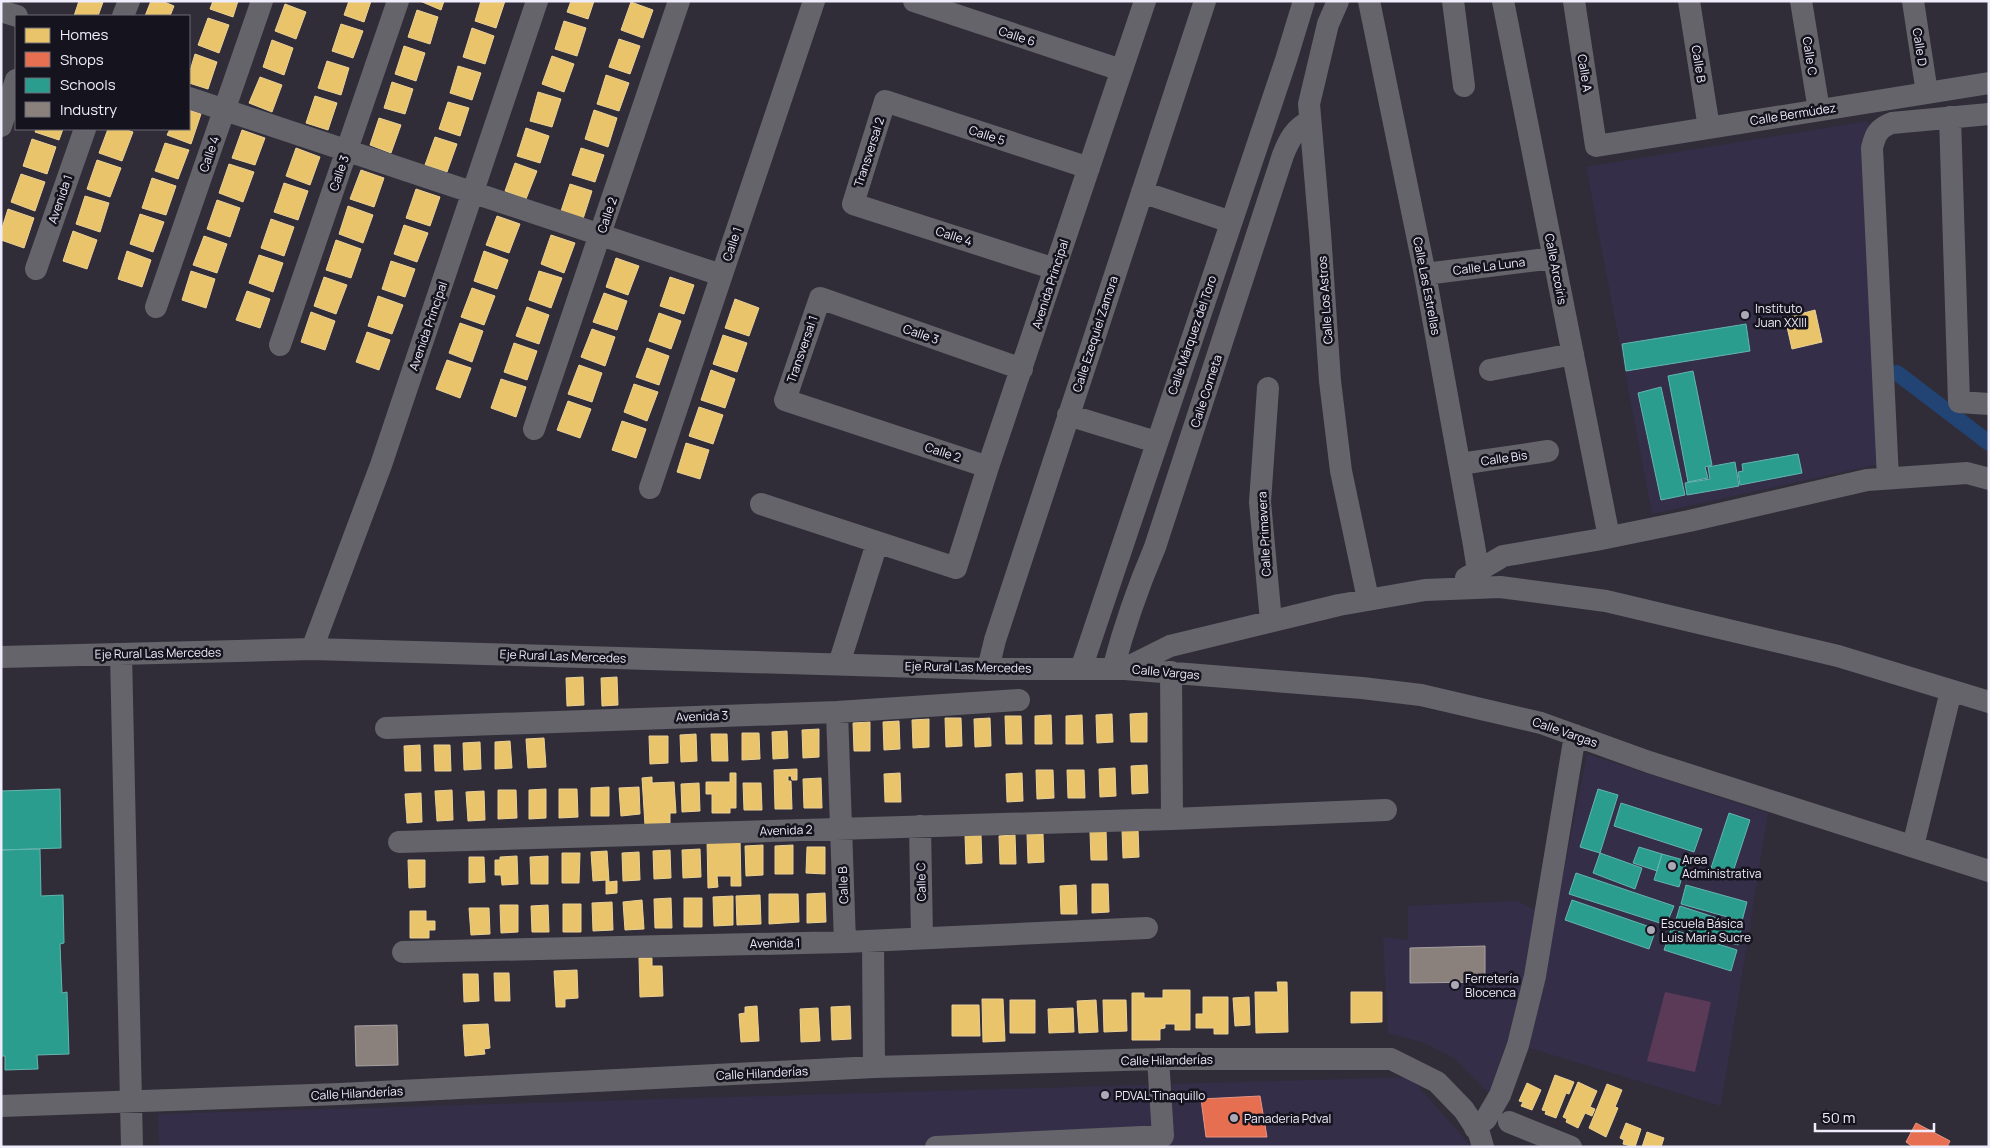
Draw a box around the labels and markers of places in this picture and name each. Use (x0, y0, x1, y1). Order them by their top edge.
place label: Instituto Juan XXIII (1755, 300, 1807, 331)
marker: Instituto Juan XXIII (1739, 309, 1751, 321)
place label: Area Administrativa (1682, 851, 1762, 882)
marker: Area Administrativa (1666, 860, 1678, 872)
place label: Escuela Básica Luis María Sucre (1661, 915, 1751, 946)
marker: Escuela Básica Luis María Sucre (1645, 924, 1657, 936)
place label: Ferretería Blocenca (1465, 970, 1519, 1001)
marker: Ferretería Blocenca (1449, 979, 1461, 991)
place label: PDVAL Tinaquillo (1115, 1087, 1205, 1104)
marker: PDVAL Tinaquillo (1099, 1089, 1111, 1101)
place label: Panaderia Pdval (1244, 1110, 1331, 1127)
marker: Panaderia Pdval (1228, 1112, 1240, 1124)

